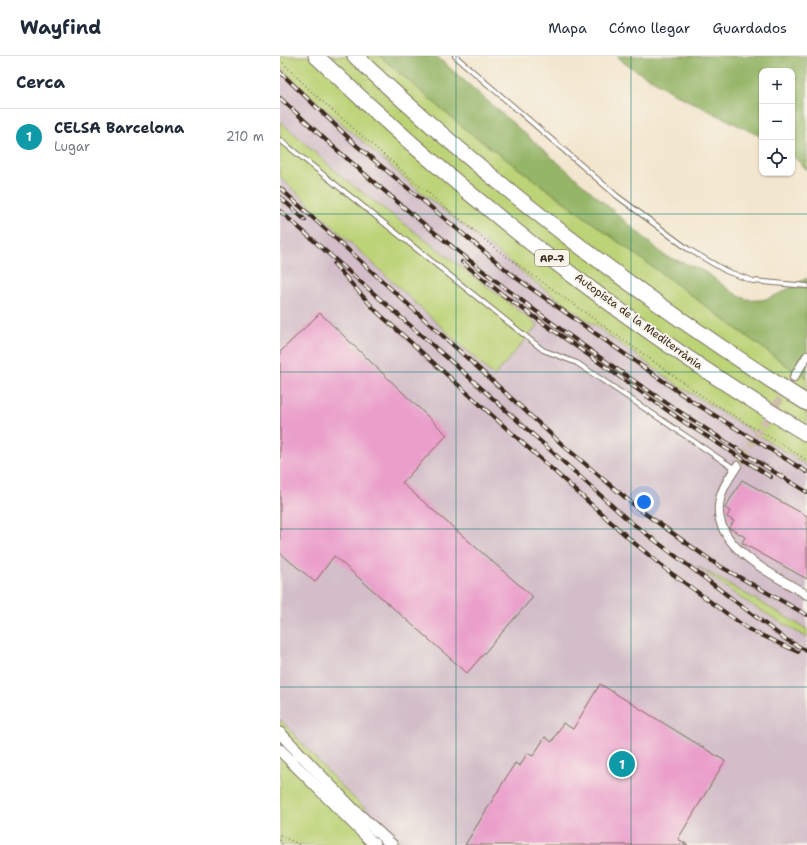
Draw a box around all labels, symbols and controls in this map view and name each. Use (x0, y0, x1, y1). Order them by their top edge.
text: Wayfind (20, 15, 101, 40)
text: Mapa (548, 19, 587, 37)
text: Cómo llegar (609, 19, 690, 37)
text: Guardados (712, 19, 787, 37)
map controls (759, 68, 795, 176)
button: + (759, 68, 795, 104)
text: Cerca (16, 71, 65, 93)
button: − (759, 104, 795, 140)
text: CELSA Barcelona (54, 118, 184, 138)
text: 1 (26, 128, 32, 145)
text: 210 m (226, 128, 264, 145)
text: Lugar (54, 138, 90, 155)
button: locate (759, 140, 795, 176)
road number: AP-7 (535, 250, 569, 266)
street label: Autopista de la Mediterrània (572, 270, 706, 373)
your location (634, 492, 654, 512)
pin: 1 (609, 749, 635, 779)

